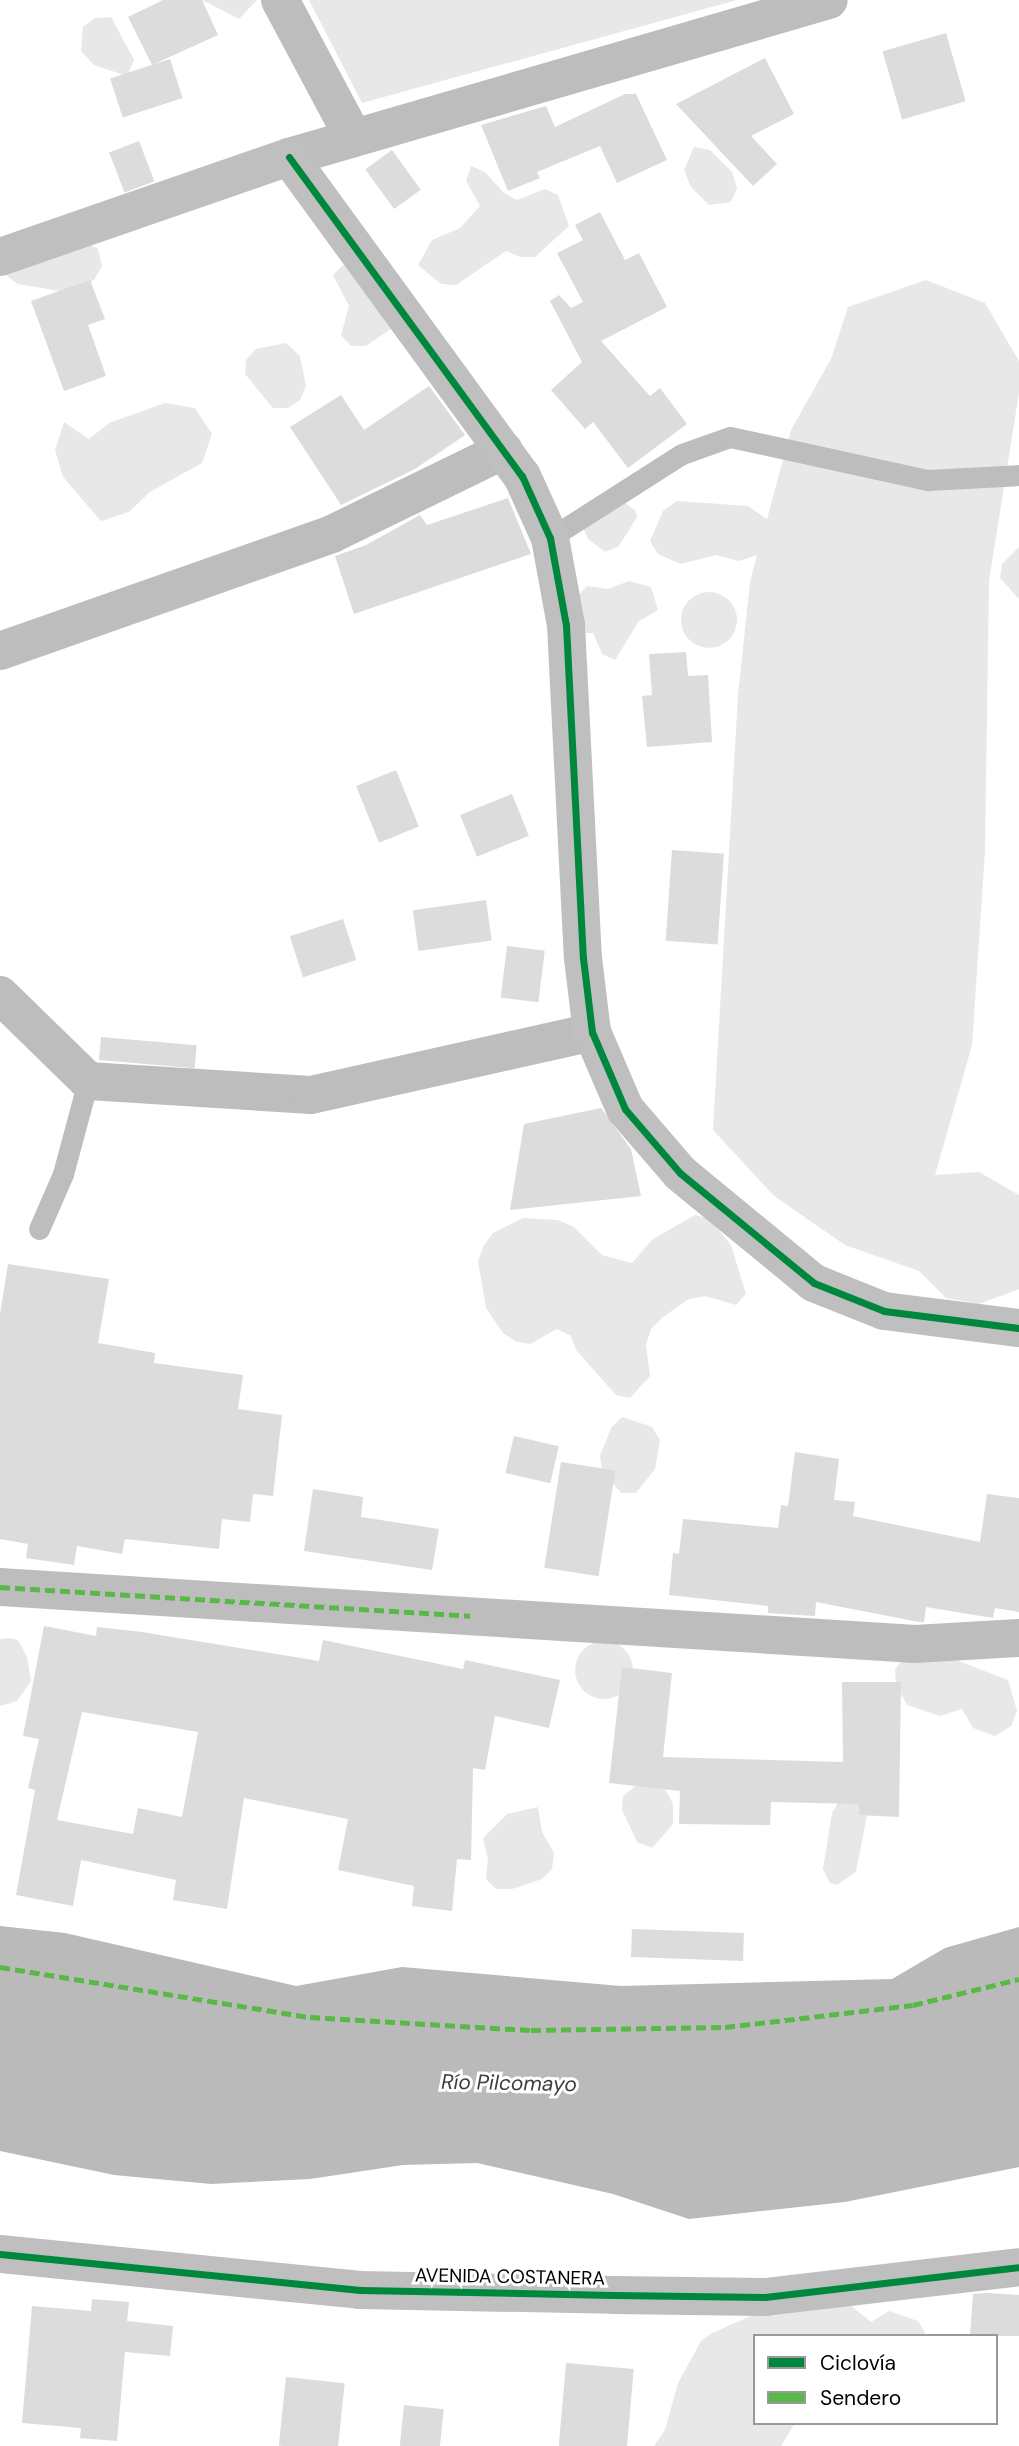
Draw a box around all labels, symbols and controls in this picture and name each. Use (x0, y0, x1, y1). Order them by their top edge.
water label: Río Pilcomayo (441, 2069, 577, 2097)
street label: AVENIDA COSTANERA (415, 2264, 605, 2290)
legend (753, 2334, 998, 2425)
text: Ciclovía (820, 2349, 896, 2377)
text: Sendero (820, 2384, 901, 2412)

